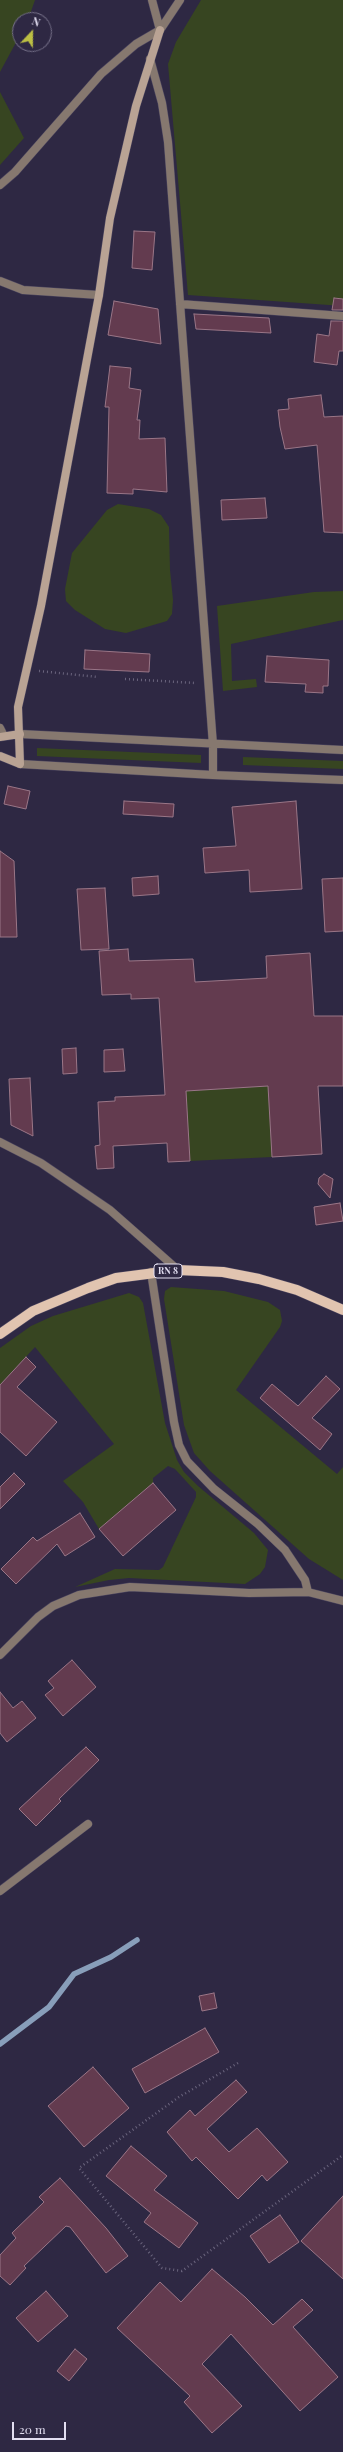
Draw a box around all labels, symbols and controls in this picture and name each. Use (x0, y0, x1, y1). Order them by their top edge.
north arrow (12, 12, 52, 52)
text: N (30, 13, 43, 30)
road number: RN 8 (154, 1264, 182, 1278)
scale bar (14, 2414, 68, 2440)
text: 20 m (19, 2421, 46, 2437)

